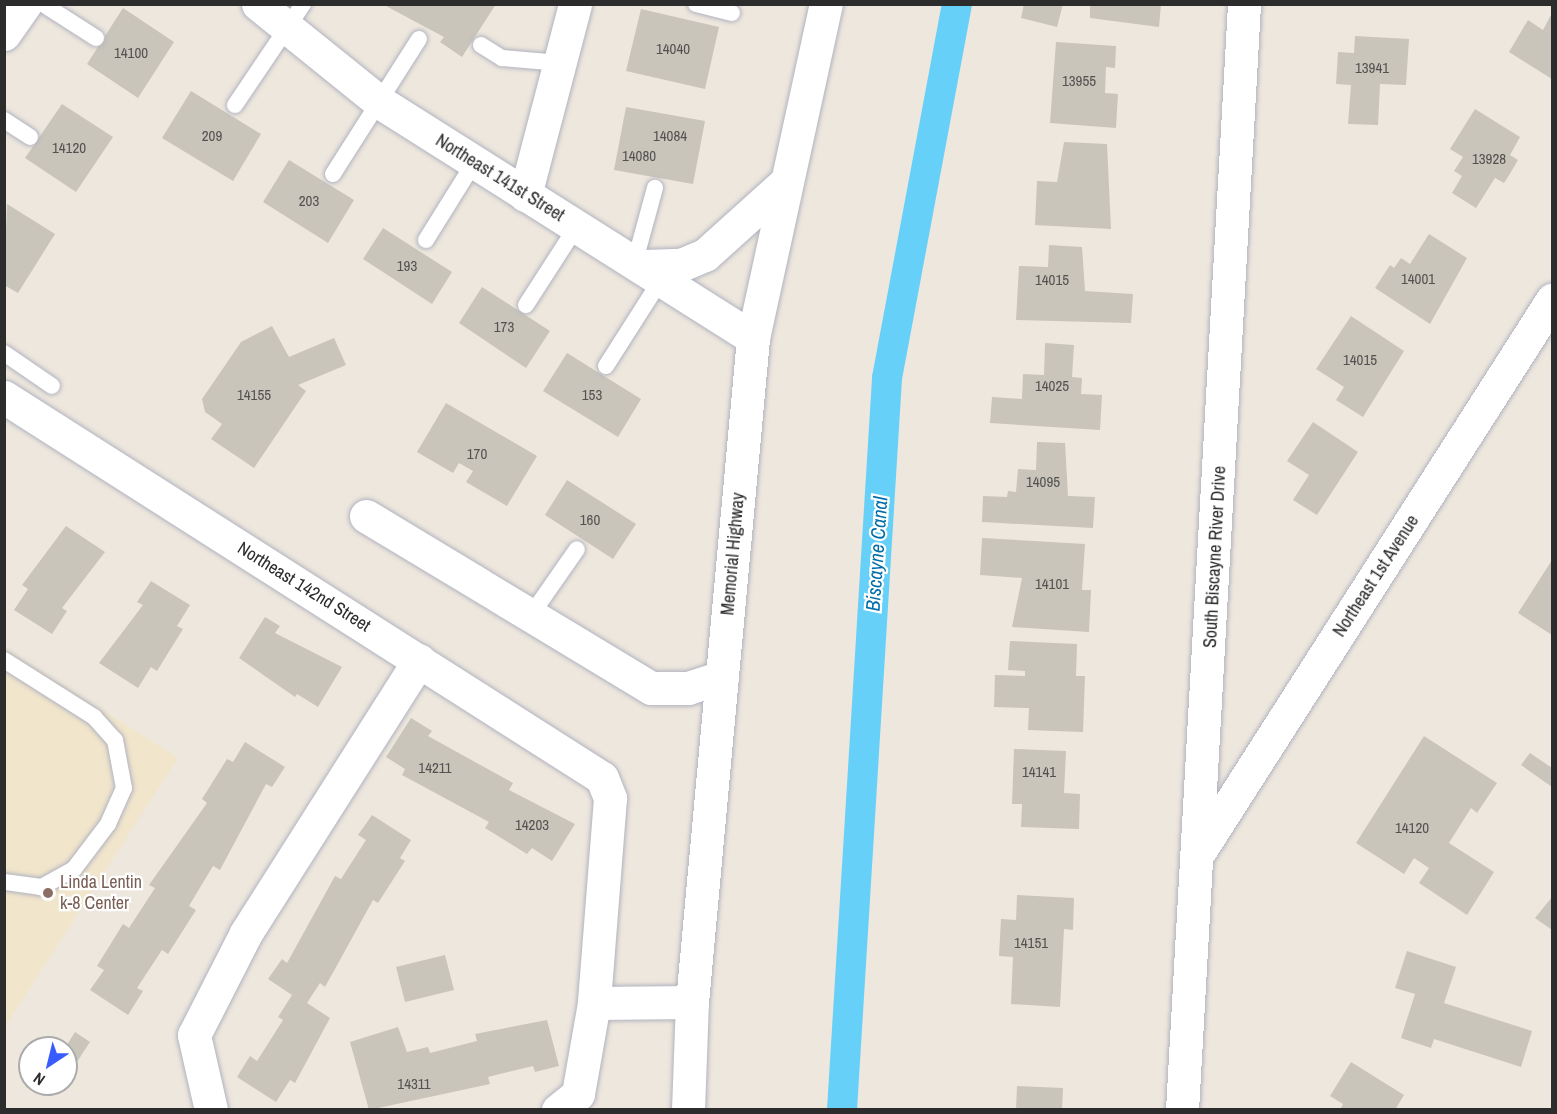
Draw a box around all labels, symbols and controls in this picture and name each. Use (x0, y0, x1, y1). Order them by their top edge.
house number: 14040 (656, 40, 690, 58)
house number: 14100 (114, 44, 148, 62)
house number: 13941 (1355, 59, 1389, 77)
house number: 13955 (1062, 72, 1096, 90)
house number: 209 (202, 127, 222, 145)
house number: 14084 (653, 127, 687, 145)
street label: Northeast 141st Street (432, 130, 568, 226)
house number: 14120 (52, 139, 86, 157)
house number: 14080 (622, 147, 656, 165)
house number: 13928 (1472, 150, 1506, 168)
house number: 203 (299, 192, 319, 210)
house number: 193 (397, 257, 417, 275)
house number: 14001 (1401, 270, 1435, 288)
house number: 14015 (1035, 271, 1069, 289)
house number: 173 (494, 318, 514, 336)
house number: 14015 (1343, 351, 1377, 369)
house number: 14025 (1035, 377, 1069, 395)
house number: 14155 (237, 386, 271, 404)
house number: 153 (582, 386, 602, 404)
house number: 170 (467, 445, 487, 463)
street label: South Biscayne River Drive (1199, 465, 1231, 649)
house number: 14095 (1026, 473, 1060, 491)
street label: Memorial Highway (717, 492, 749, 616)
water label: Biscayne Canal (860, 496, 892, 612)
house number: 160 (580, 511, 600, 529)
street label: Northeast 1st Avenue (1328, 511, 1424, 641)
street label: Northeast 142nd Street (234, 537, 374, 637)
house number: 14101 (1035, 575, 1069, 593)
house number: 14211 (418, 759, 452, 777)
house number: 14141 (1022, 763, 1056, 781)
house number: 14203 (515, 816, 549, 834)
house number: 14120 (1395, 819, 1429, 837)
place label: Linda Lentin k-8 Center (60, 872, 142, 914)
marker: Linda Lentin k-8 Center (41, 886, 55, 900)
house number: 14151 (1014, 934, 1048, 952)
north arrow (18, 1036, 78, 1096)
text: N (29, 1067, 49, 1091)
house number: 14311 (397, 1075, 431, 1093)

